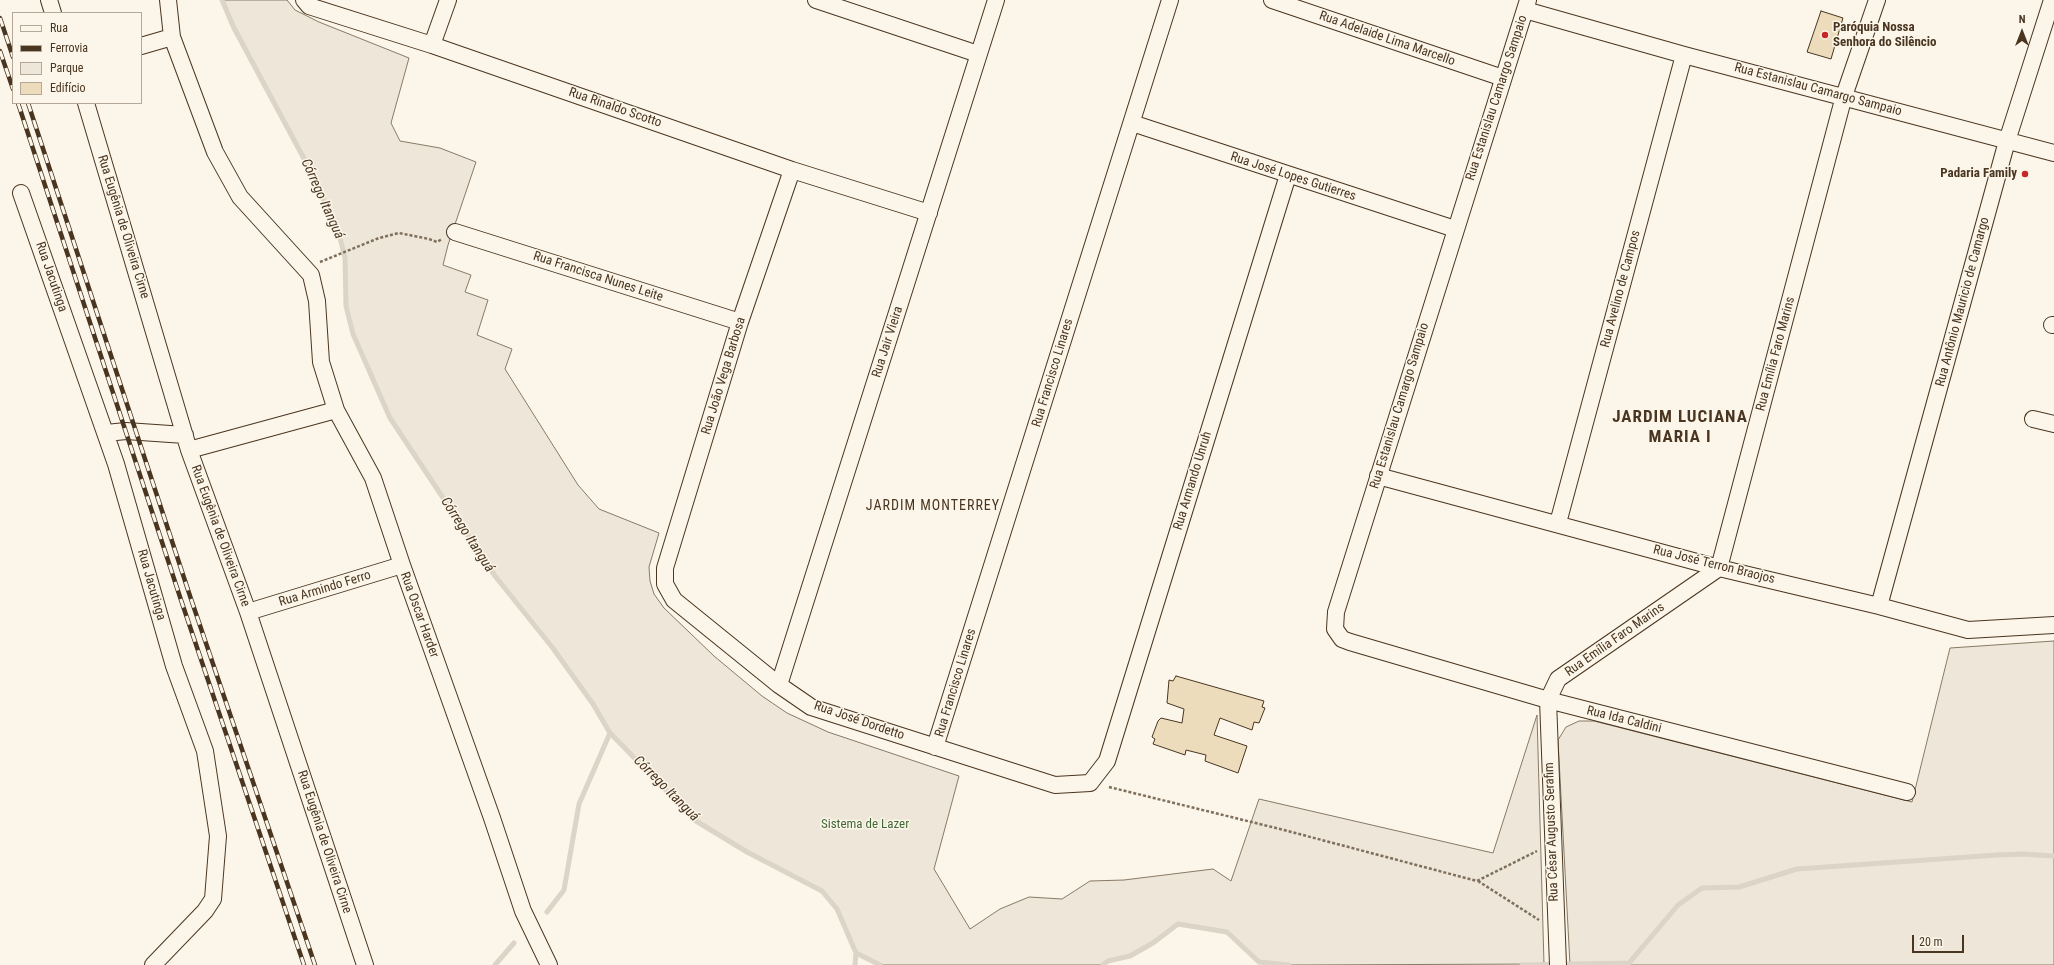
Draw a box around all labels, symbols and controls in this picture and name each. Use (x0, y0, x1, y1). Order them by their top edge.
street label: Rua Adelaide Lima Marcello (1317, 8, 1457, 70)
legend (12, 12, 142, 104)
north arrow (2002, 12, 2042, 52)
street label: Rua Estanislau Camargo Sampaio (1463, 13, 1531, 183)
text: N (2019, 13, 2025, 26)
place label: Paróquia Nossa Senhora do Silêncio (1833, 20, 1937, 51)
text: Rua (50, 21, 68, 35)
marker: Paróquia Nossa Senhora do Silêncio (1820, 30, 1830, 40)
text: Ferrovia (50, 41, 88, 55)
street label: Rua Estanislau Camargo Sampaio (1733, 60, 1903, 120)
text: Parque (50, 61, 83, 75)
text: Edifício (50, 81, 86, 95)
street label: Rua Rinaldo Scotto (567, 85, 663, 131)
street label: Rua José Lopes Gutierres (1228, 149, 1358, 205)
street label: Rua Eugênia de Oliveira Cirne (94, 153, 152, 301)
water label: Córrego Itanguá (297, 156, 347, 242)
place label: Padaria Family (1940, 166, 2017, 182)
marker: Padaria Family (2020, 169, 2030, 179)
street label: Rua Antônio Mauricio de Camargo (1933, 216, 1993, 388)
street label: Rua Avelino de Campos (1598, 229, 1644, 349)
street label: Rua Jacutinga (32, 240, 70, 314)
street label: Rua Francisca Nunes Leite (531, 249, 665, 305)
street label: Rua Emília Faro Marins (1753, 295, 1799, 413)
street label: Rua Jair Vieira (869, 304, 907, 380)
street label: Rua João Vega Barbosa (699, 315, 749, 437)
street label: Rua Francisco Linares (1029, 317, 1077, 429)
street label: Rua Estanislau Camargo Sampaio (1367, 321, 1433, 491)
district label: JARDIM LUCIANA MARIA I (1612, 408, 1748, 448)
street label: Rua Armando Unruh (1171, 430, 1215, 532)
street label: Rua Eugênia de Oliveira Cirne (187, 463, 253, 609)
water label: Córrego Itanguá (437, 494, 497, 576)
district label: JARDIM MONTERREY (866, 498, 1000, 514)
street label: Rua José Terron Braojos (1651, 542, 1777, 588)
street label: Rua Jacutinga (133, 548, 169, 622)
street label: Rua Armindo Ferro (277, 568, 373, 610)
street label: Rua Oscar Harder (396, 570, 442, 660)
street label: Rua Emília Faro Marins (1562, 600, 1668, 680)
street label: Rua Francisco Linares (932, 627, 980, 739)
street label: Rua José Dordetto (812, 698, 906, 744)
street label: Rua Ida Caldini (1585, 703, 1663, 737)
water label: Córrego Itanguá (630, 753, 702, 825)
street label: Rua César Augusto Serafim (1542, 762, 1562, 902)
street label: Rua Eugênia de Oliveira Cirne (293, 768, 355, 916)
park label: Sistema de Lazer (821, 817, 909, 833)
scale bar (1914, 927, 1966, 953)
text: 20 m (1919, 935, 1943, 949)

